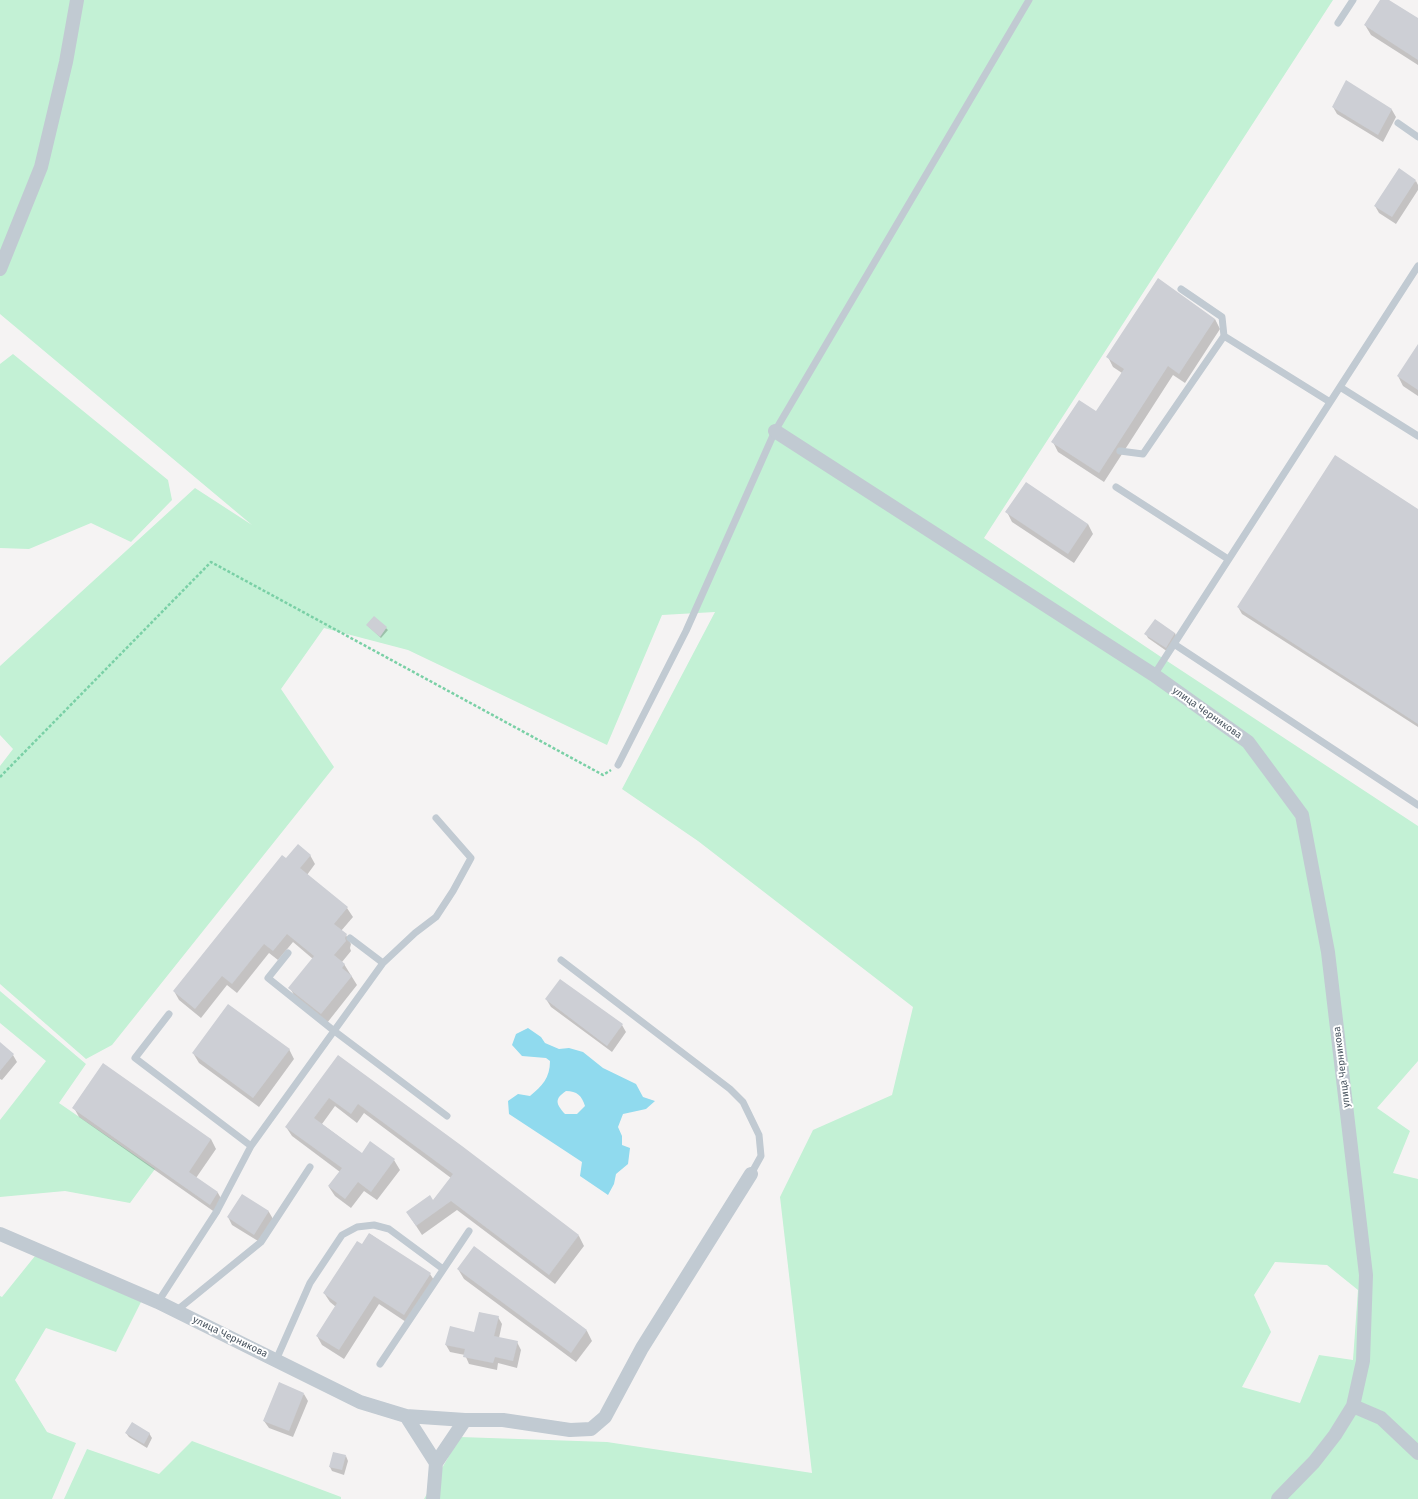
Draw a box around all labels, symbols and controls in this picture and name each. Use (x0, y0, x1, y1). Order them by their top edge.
street label: улица Черникова (1170, 685, 1244, 741)
street label: улица Черникова (1331, 1026, 1353, 1108)
street label: улица Черникова (191, 1314, 269, 1360)

